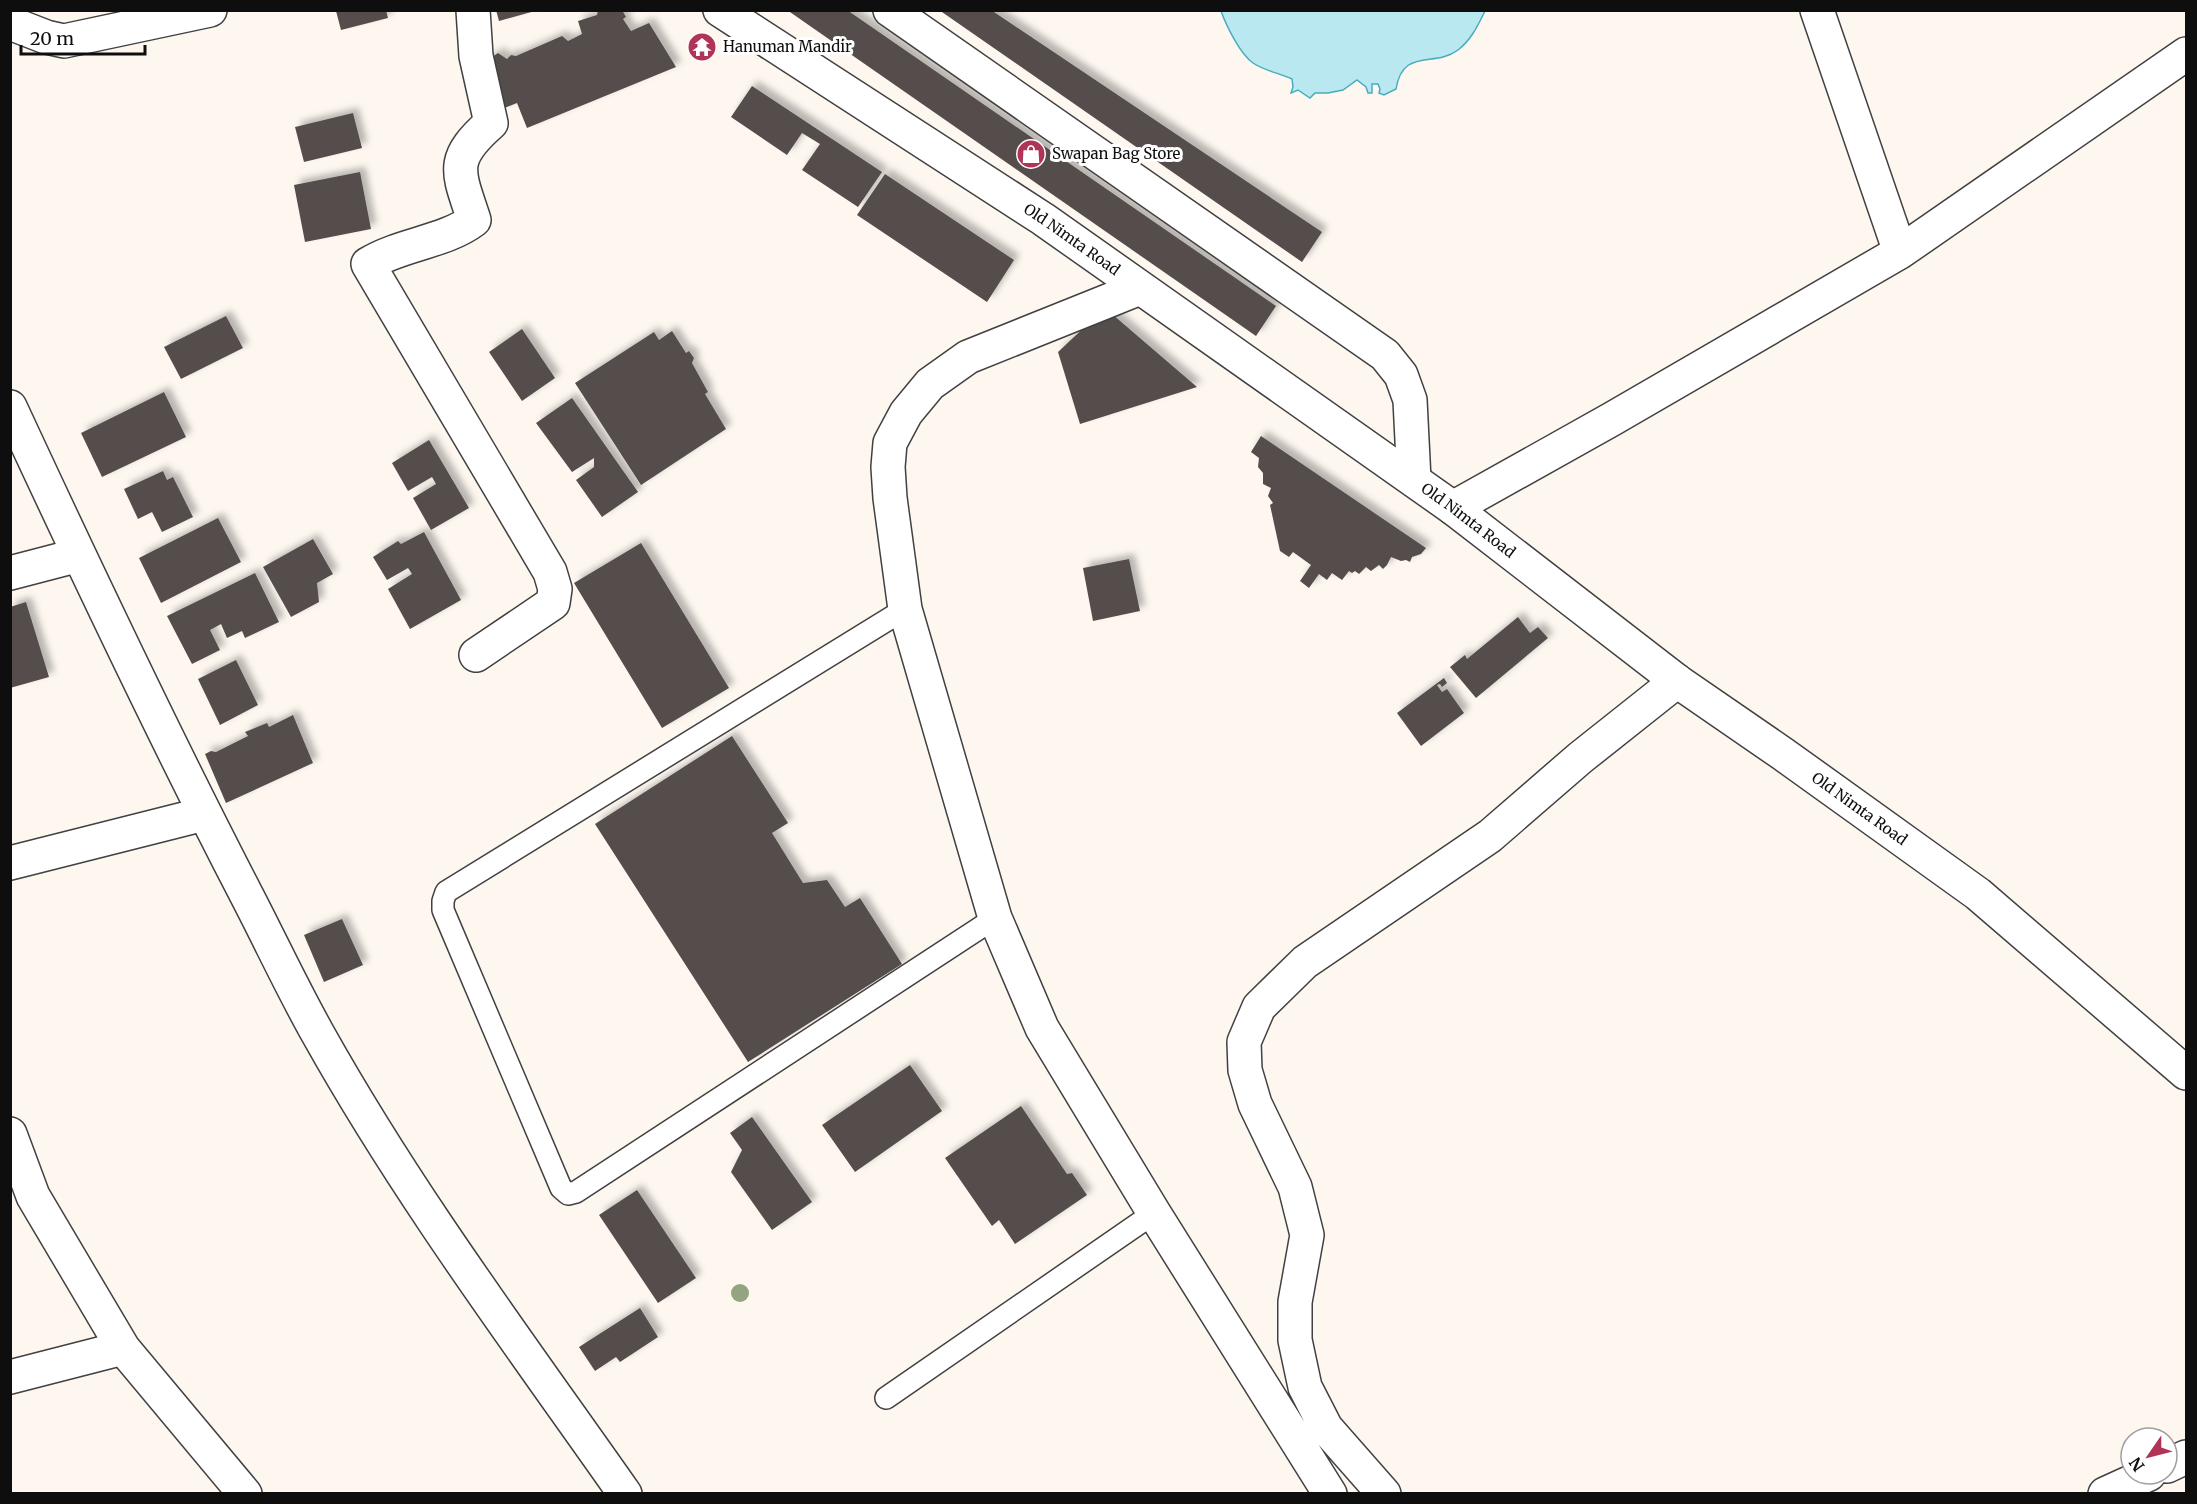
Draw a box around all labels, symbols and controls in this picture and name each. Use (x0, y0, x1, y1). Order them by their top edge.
scale bar (21, 18, 146, 56)
text: 20 m (30, 27, 74, 50)
temple icon: Hanuman Mandir (686, 31, 718, 63)
place label: Hanuman Mandir (723, 37, 852, 56)
shop icon: Swapan Bag Store (1015, 138, 1047, 170)
place label: Swapan Bag Store (1052, 144, 1181, 163)
street label: Old Nimta Road (1020, 199, 1124, 279)
street label: Old Nimta Road (1418, 479, 1519, 562)
street label: Old Nimta Road (1808, 768, 1911, 849)
north arrow (2119, 1426, 2179, 1486)
text: N (2125, 1453, 2149, 1476)

